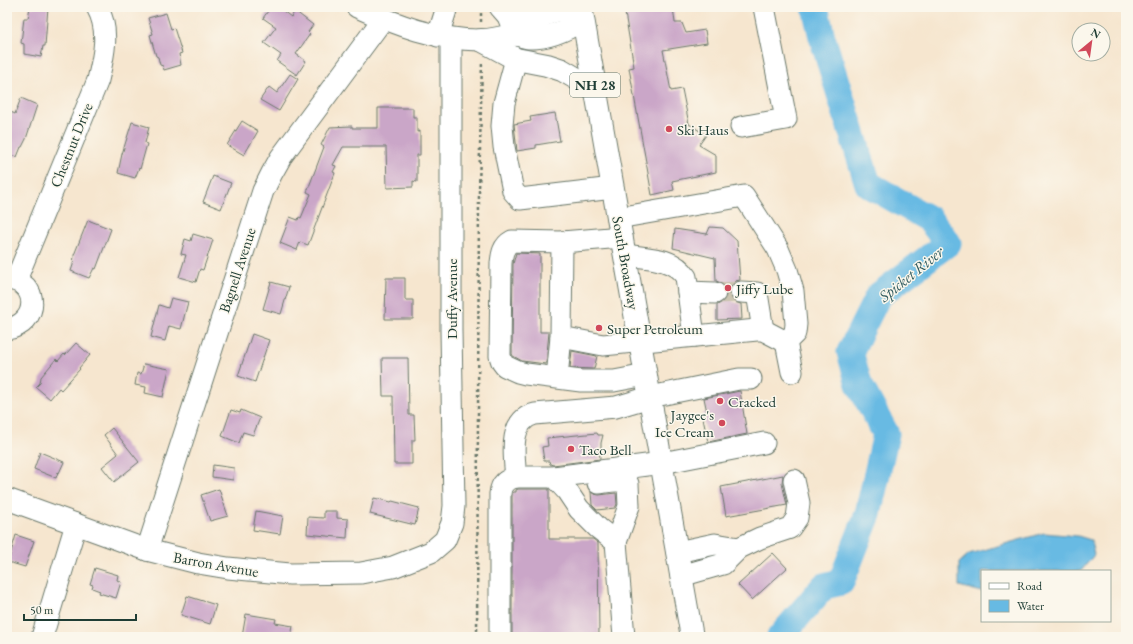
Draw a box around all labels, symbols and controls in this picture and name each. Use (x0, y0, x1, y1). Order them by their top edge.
north arrow (1071, 22, 1111, 62)
text: N (1089, 25, 1103, 42)
road number: NH 28 (570, 73, 620, 97)
street label: Chestnut Drive (45, 100, 97, 190)
place label: Ski Haus (677, 120, 729, 139)
marker: Ski Haus (664, 124, 674, 134)
street label: South Broadway (608, 215, 644, 312)
street label: Bagnell Avenue (214, 225, 260, 315)
water label: Spicket River (873, 241, 949, 307)
street label: Duffy Avenue (442, 259, 461, 339)
place label: Jiffy Lube (734, 279, 793, 298)
marker: Jiffy Lube (723, 283, 733, 293)
place label: Super Petroleum (607, 319, 703, 338)
marker: Super Petroleum (594, 323, 604, 333)
place label: Cracked (728, 392, 776, 411)
marker: Cracked (715, 396, 725, 406)
place label: Jaygee's Ice Cream (655, 405, 714, 441)
marker: Jaygee's Ice Cream (717, 418, 727, 428)
place label: Taco Bell (579, 440, 632, 459)
marker: Taco Bell (566, 444, 576, 454)
street label: Barron Avenue (172, 547, 260, 581)
legend (981, 570, 1111, 622)
text: Road (1017, 578, 1043, 594)
scale bar (24, 596, 136, 622)
text: Water (1017, 598, 1044, 614)
text: 50 m (30, 602, 54, 618)

